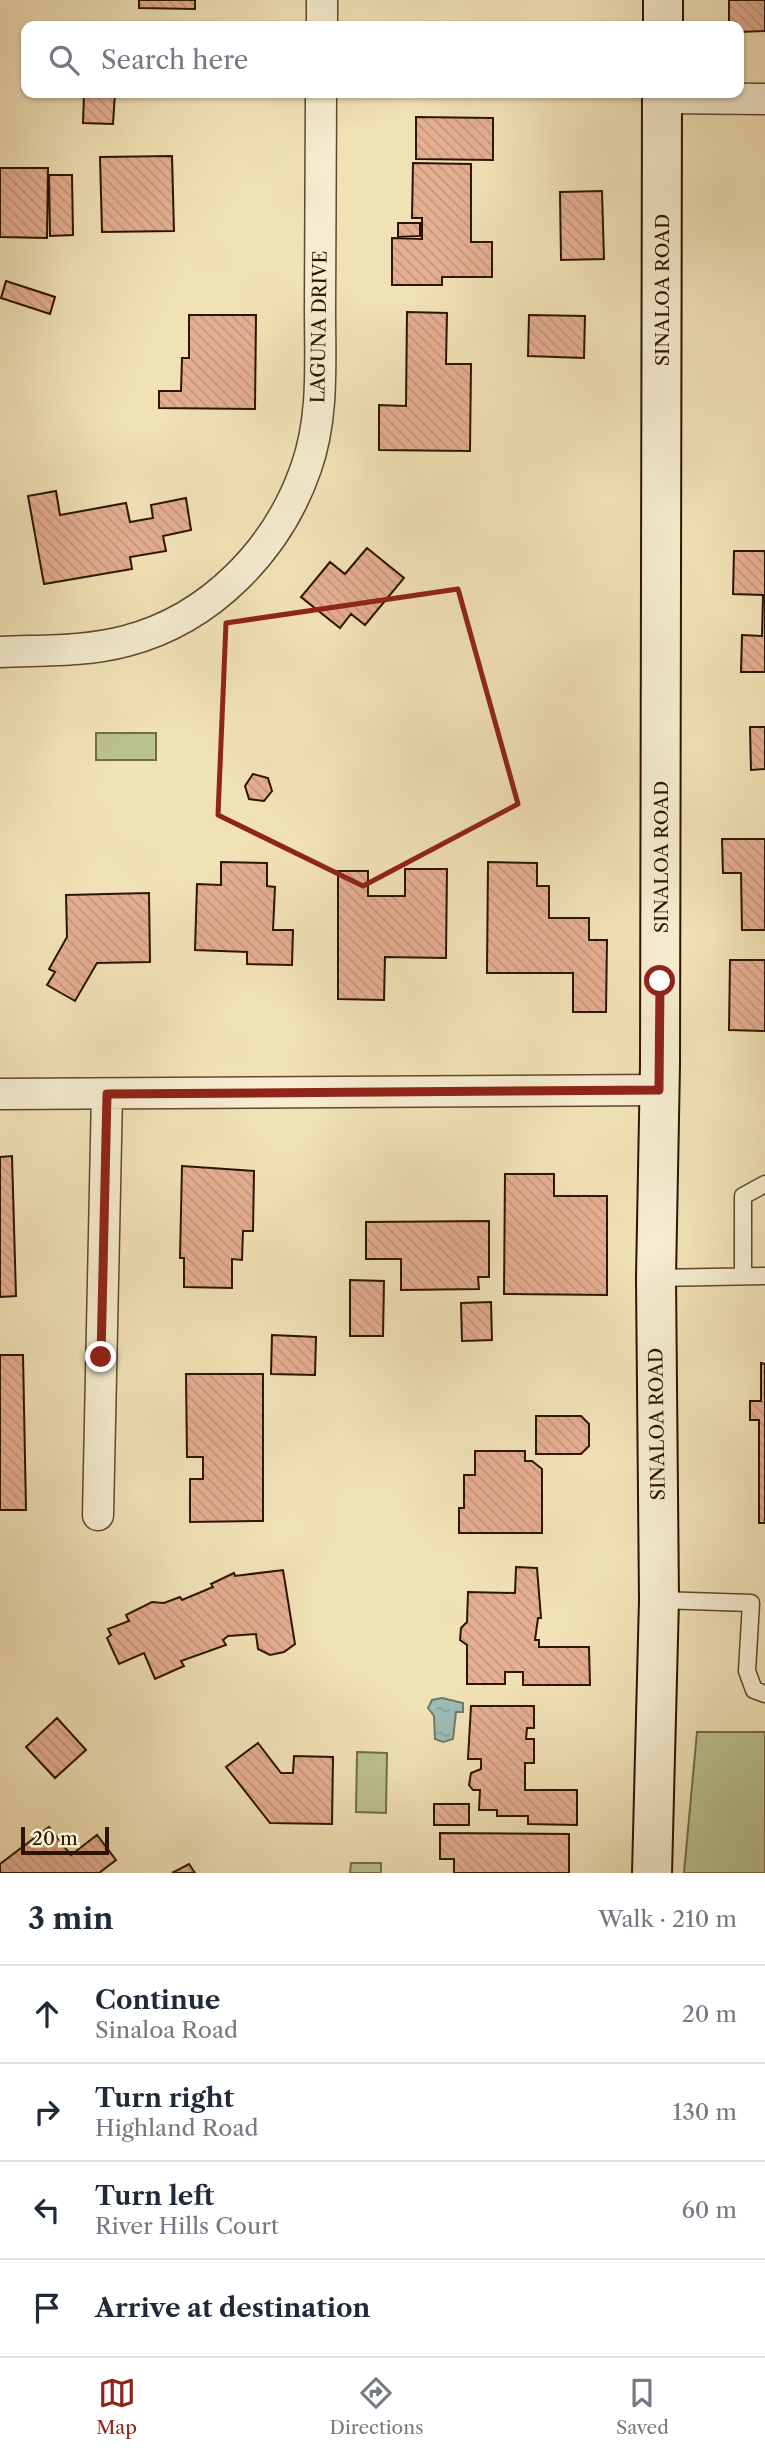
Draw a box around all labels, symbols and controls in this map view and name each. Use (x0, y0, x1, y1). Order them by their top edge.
search box (21, 21, 744, 98)
icon: search (45, 41, 83, 79)
text: Search here (101, 44, 248, 76)
street label: SINALOA ROAD (651, 214, 674, 366)
street label: LAGUNA DRIVE (306, 250, 332, 404)
street label: SINALOA ROAD (650, 781, 673, 933)
route start (644, 965, 675, 996)
route end (85, 1341, 116, 1372)
street label: SINALOA ROAD (644, 1347, 670, 1501)
scale bar (21, 1824, 108, 1856)
text: 20 m (32, 1827, 78, 1850)
text: 3 min (28, 1900, 114, 1937)
text: Walk · 210 m (598, 1905, 737, 1933)
text: Continue (95, 1984, 220, 2016)
icon: ahead (28, 1995, 66, 2033)
text: 20 m (682, 2000, 737, 2028)
text: Sinaloa Road (95, 2016, 238, 2044)
text: Turn right (95, 2082, 234, 2114)
icon: right (28, 2093, 66, 2131)
text: 130 m (673, 2098, 737, 2126)
text: Highland Road (95, 2114, 259, 2142)
text: Turn left (95, 2180, 214, 2212)
icon: left (28, 2191, 66, 2229)
text: 60 m (681, 2196, 737, 2224)
text: River Hills Court (95, 2212, 279, 2240)
icon: arrive (28, 2289, 66, 2327)
text: Arrive at destination (95, 2292, 370, 2324)
tab: Map (96, 2374, 137, 2439)
tab: Directions (330, 2374, 423, 2439)
tab: Saved (616, 2374, 669, 2439)

